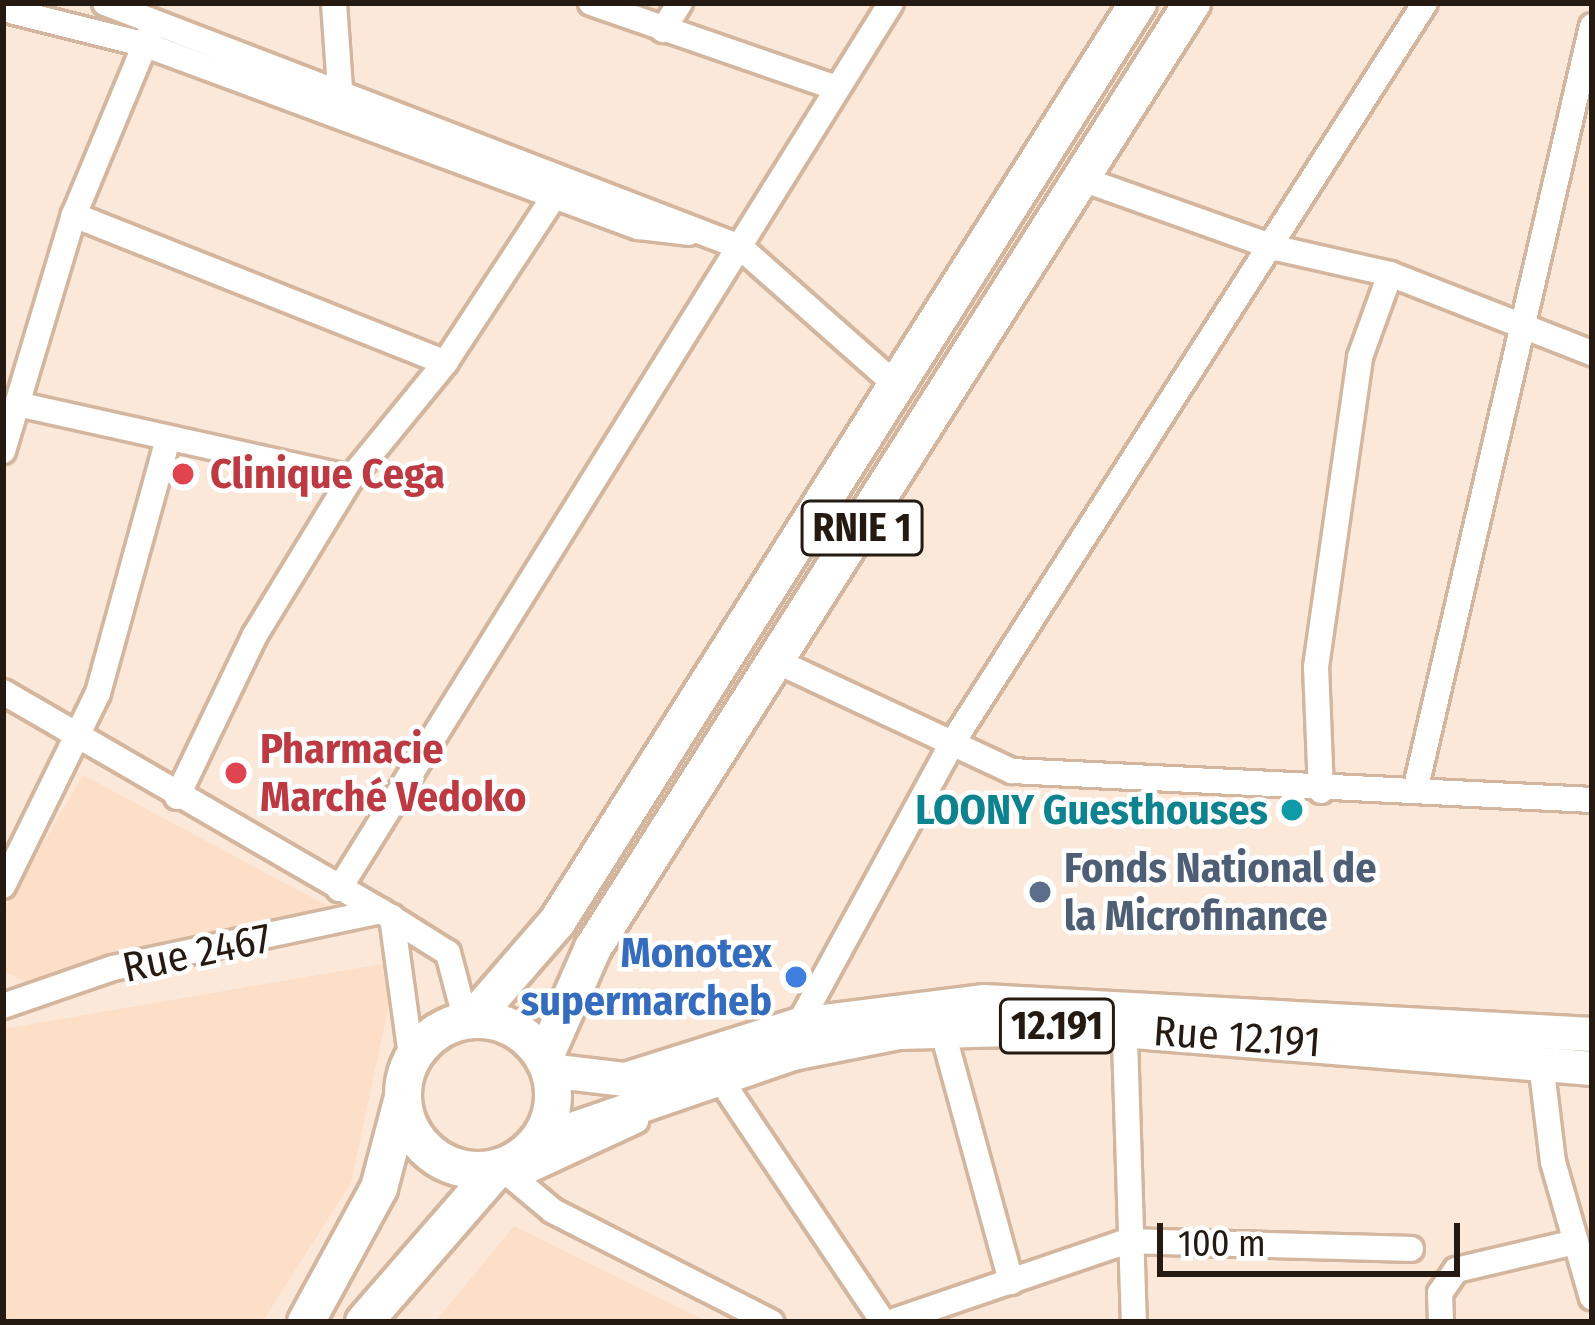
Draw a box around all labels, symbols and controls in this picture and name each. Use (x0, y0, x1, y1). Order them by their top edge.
place label: Clinique Cega (210, 449, 445, 499)
marker: Clinique Cega (167, 458, 199, 490)
road number: RNIE 1 (799, 495, 925, 561)
place label: Pharmacie Marché Vedoko (260, 724, 527, 822)
marker: Pharmacie Marché Vedoko (223, 760, 249, 786)
place label: LOONY Guesthouses (915, 785, 1268, 835)
marker: LOONY Guesthouses (1279, 797, 1305, 823)
place label: Fonds National de la Microfinance (1064, 843, 1376, 942)
marker: Fonds National de la Microfinance (1027, 879, 1053, 905)
street label: Rue 2467 (118, 913, 276, 993)
place label: Monotex supermarcheb (521, 928, 772, 1026)
marker: Monotex supermarcheb (783, 964, 809, 990)
road number: 12.191 (997, 993, 1117, 1059)
street label: Rue 12.191 (1152, 1006, 1322, 1068)
scale bar (1163, 1199, 1466, 1273)
text: 100 m (1178, 1222, 1266, 1266)

